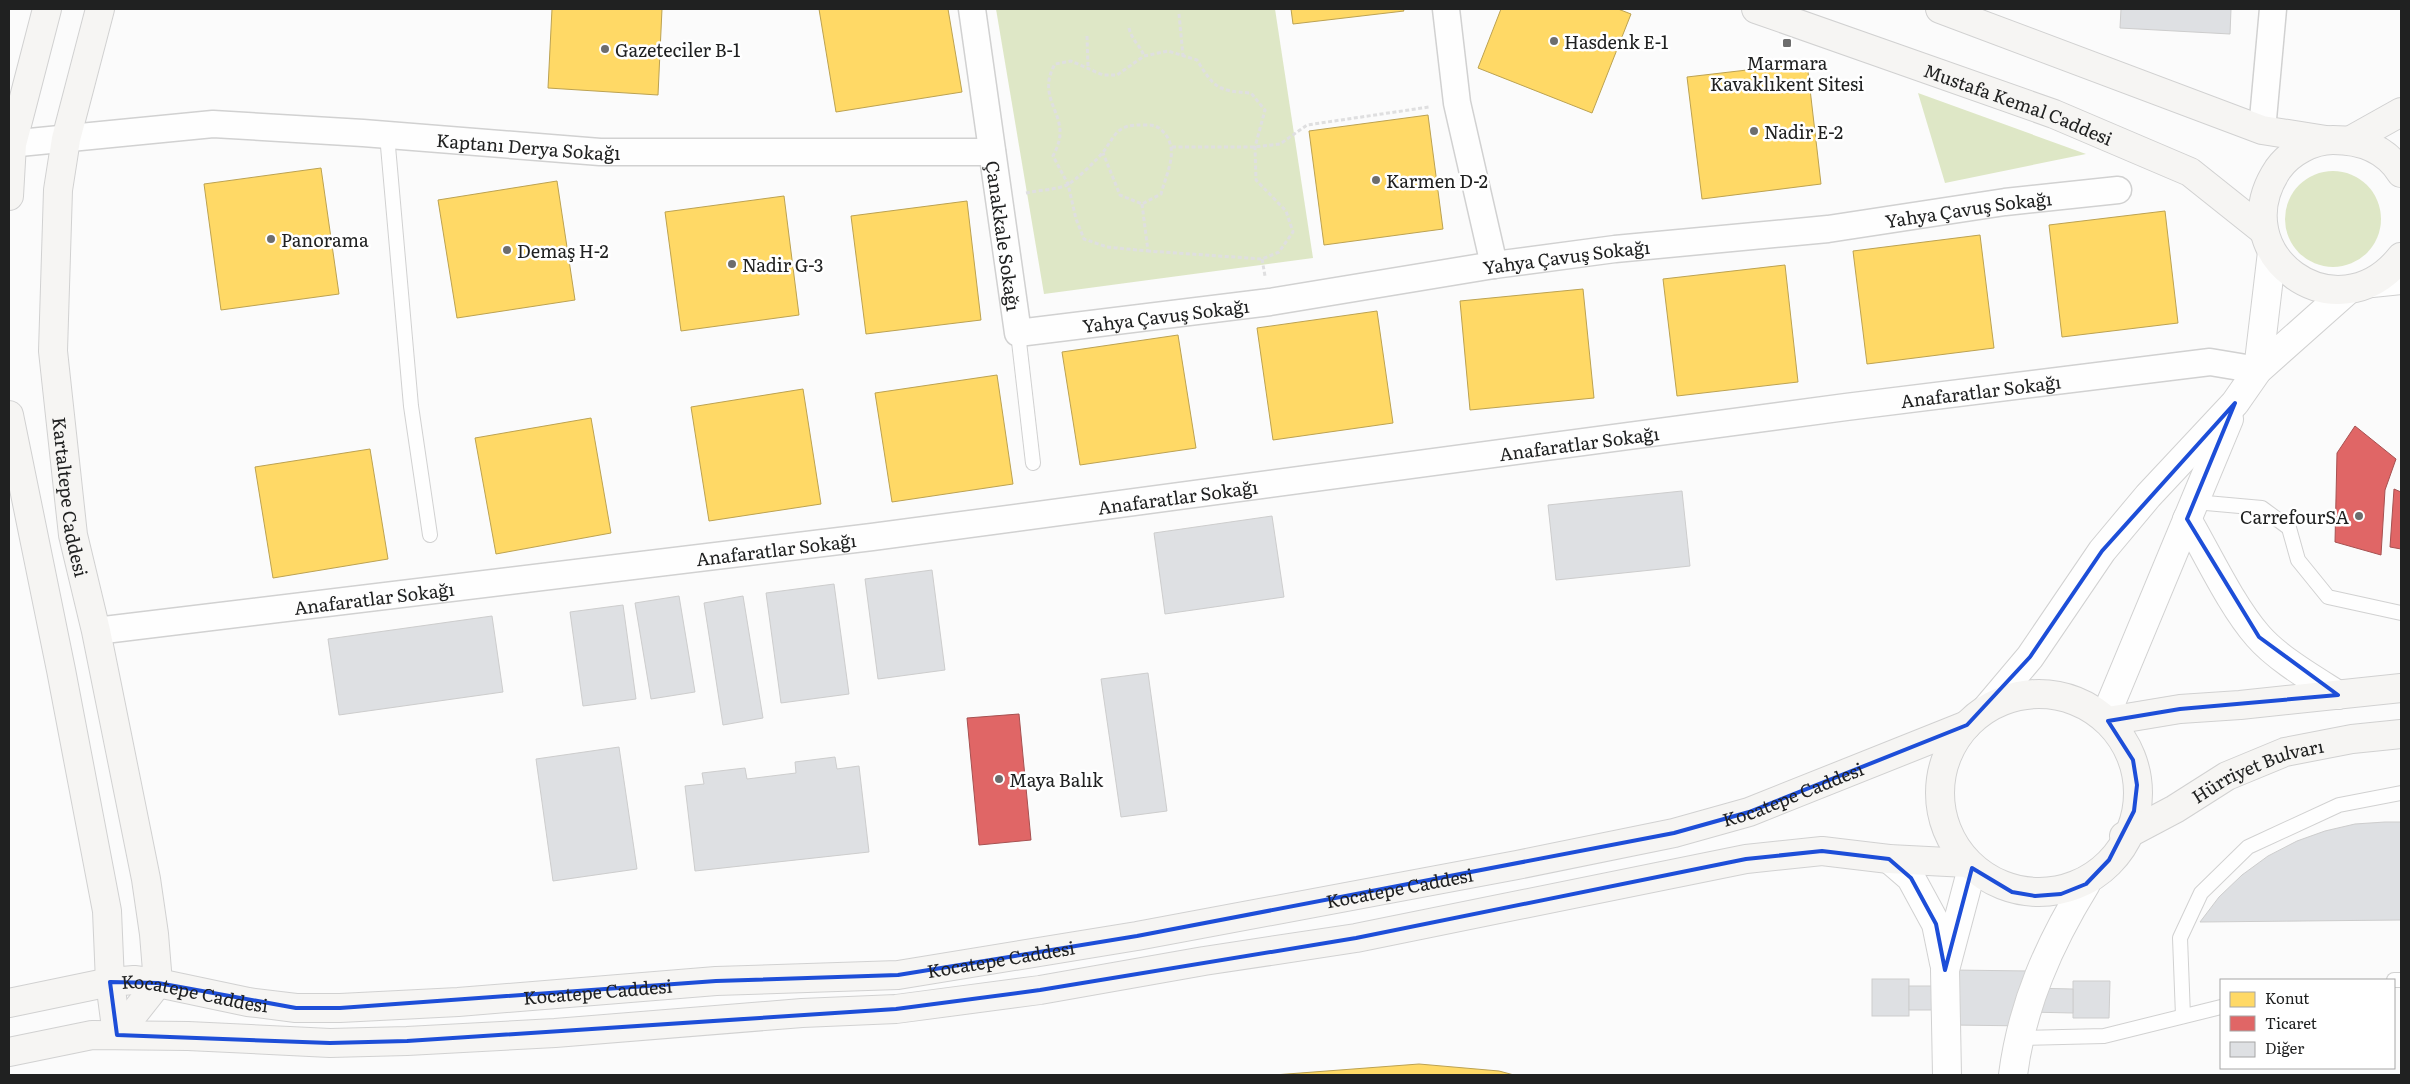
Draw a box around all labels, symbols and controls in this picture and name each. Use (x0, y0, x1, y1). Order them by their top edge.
place label: Hasdenk E-1 (1564, 28, 1668, 55)
marker: Hasdenk E-1 (1548, 35, 1560, 47)
place label: Gazeteciler B-1 (615, 36, 740, 63)
marker: Marmara Kavaklıkent Sitesi (1781, 37, 1793, 49)
marker: Gazeteciler B-1 (599, 43, 611, 55)
place label: Marmara Kavaklıkent Sitesi (1710, 49, 1864, 97)
street label: Mustafa Kemal Caddesi (1921, 56, 2117, 151)
place label: Nadir E-2 (1764, 118, 1843, 145)
street label: Kaptanı Derya Sokağı (435, 125, 620, 166)
marker: Nadir E-2 (1748, 125, 1760, 137)
street label: Çanakkale Sokağı (980, 159, 1028, 313)
place label: Karmen D-2 (1386, 167, 1488, 194)
marker: Karmen D-2 (1370, 174, 1382, 186)
street label: Yahya Çavuş Sokağı (1883, 184, 2053, 234)
place label: Panorama (281, 226, 369, 253)
street label: Yahya Çavuş Sokağı (1481, 232, 1651, 280)
marker: Panorama (265, 233, 277, 245)
place label: Demaş H-2 (517, 237, 609, 264)
marker: Demaş H-2 (501, 244, 513, 256)
place label: Nadir G-3 (742, 251, 823, 278)
marker: Nadir G-3 (726, 258, 738, 270)
street label: Yahya Çavuş Sokağı (1081, 291, 1251, 339)
street label: Anafaratlar Sokağı (1899, 367, 2062, 414)
street label: Kartaltepe Caddesi (47, 415, 96, 579)
street label: Anafaratlar Sokağı (1497, 419, 1661, 467)
street label: Anafaratlar Sokağı (1096, 472, 1259, 520)
place label: CarrefourSA (2240, 503, 2349, 530)
marker: CarrefourSA (2353, 510, 2365, 522)
street label: Anafaratlar Sokağı (694, 526, 858, 572)
street label: Anafaratlar Sokağı (292, 574, 456, 620)
street label: Hürriyet Bulvarı (2186, 731, 2326, 809)
street label: Kocatepe Caddesi (1719, 754, 1867, 832)
place label: Maya Balık (1009, 766, 1104, 793)
marker: Maya Balık (993, 773, 1005, 785)
street label: Kocatepe Caddesi (1324, 860, 1475, 914)
street label: Kocatepe Caddesi (925, 933, 1077, 984)
street label: Kocatepe Caddesi (120, 966, 270, 1018)
street label: Kocatepe Caddesi (522, 971, 673, 1010)
legend (2220, 979, 2395, 1069)
text: Konut (2265, 986, 2309, 1009)
text: Ticaret (2265, 1011, 2317, 1034)
text: Diğer (2265, 1036, 2304, 1059)

